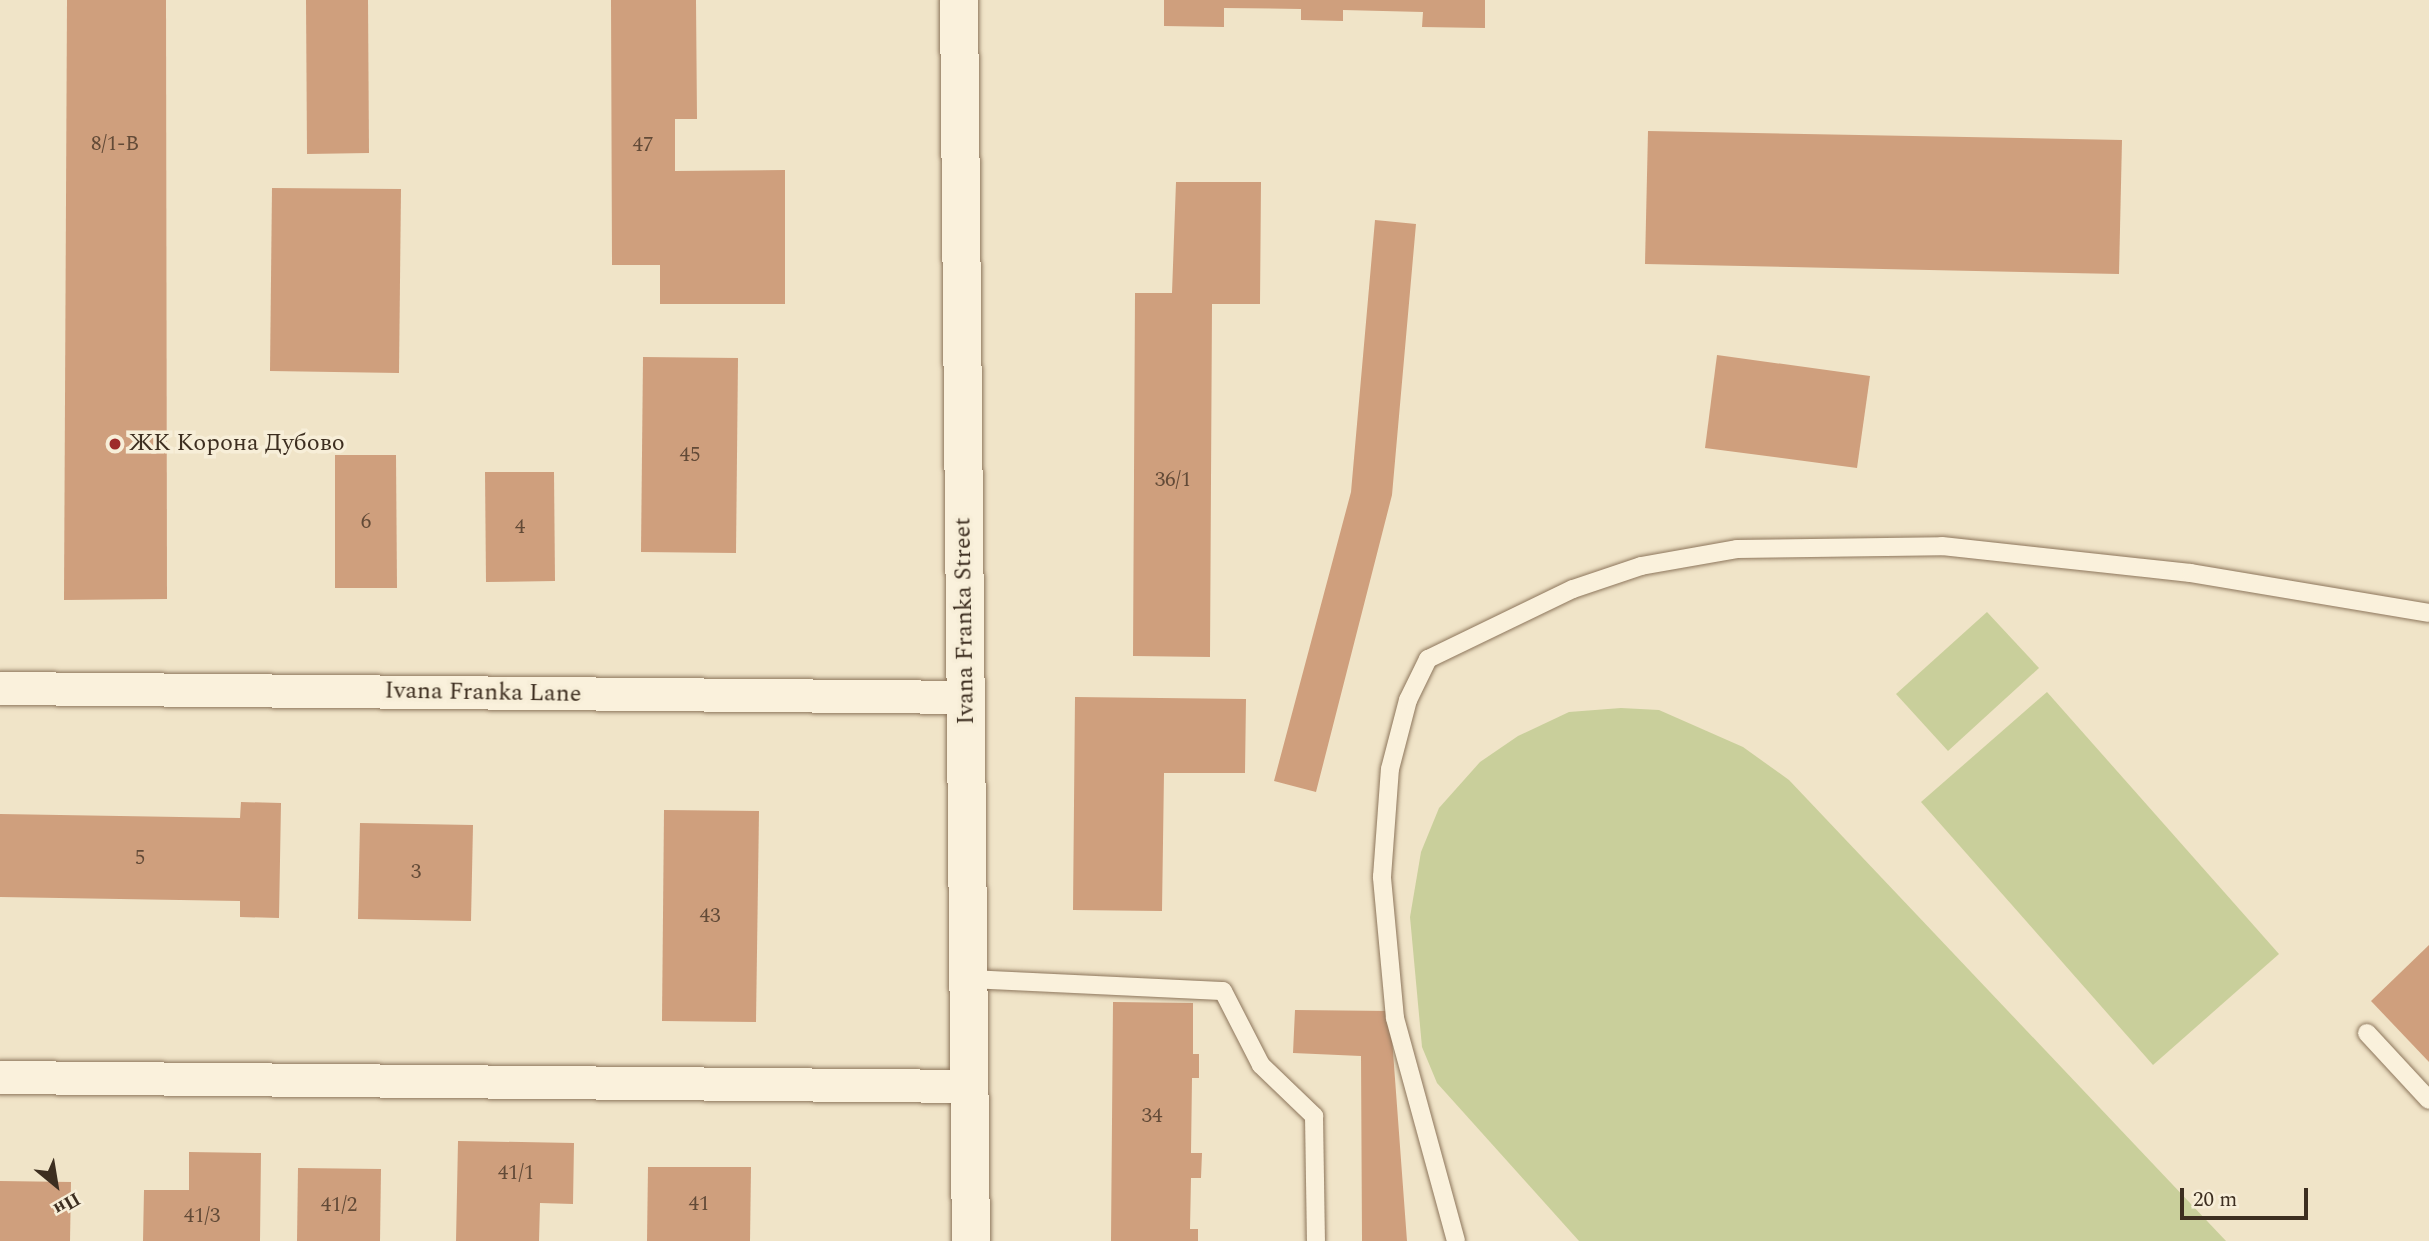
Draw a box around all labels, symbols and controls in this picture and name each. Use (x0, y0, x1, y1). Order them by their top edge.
house number: 8/1-В (91, 131, 139, 157)
house number: 47 (633, 132, 653, 158)
place label: ЖК Корона Дубово (129, 430, 345, 458)
marker: ЖК Корона Дубово (107, 436, 123, 452)
house number: 45 (680, 442, 700, 468)
house number: 36/1 (1155, 467, 1191, 493)
house number: 6 (361, 509, 371, 535)
house number: 4 (515, 514, 525, 540)
street label: Ivana Franka Street (949, 517, 981, 725)
street label: Ivana Franka Lane (384, 677, 582, 709)
house number: 5 (135, 845, 145, 871)
house number: 3 (411, 859, 421, 885)
house number: 43 (700, 903, 720, 929)
house number: 34 (1142, 1103, 1162, 1129)
north arrow (21, 1150, 91, 1220)
house number: 41/1 (498, 1160, 534, 1186)
scale bar (2184, 1174, 2312, 1218)
text: Пн (48, 1184, 86, 1223)
text: 20 m (2193, 1184, 2237, 1216)
house number: 41 (689, 1191, 709, 1217)
house number: 41/2 (321, 1192, 357, 1218)
house number: 41/3 (184, 1203, 220, 1229)

